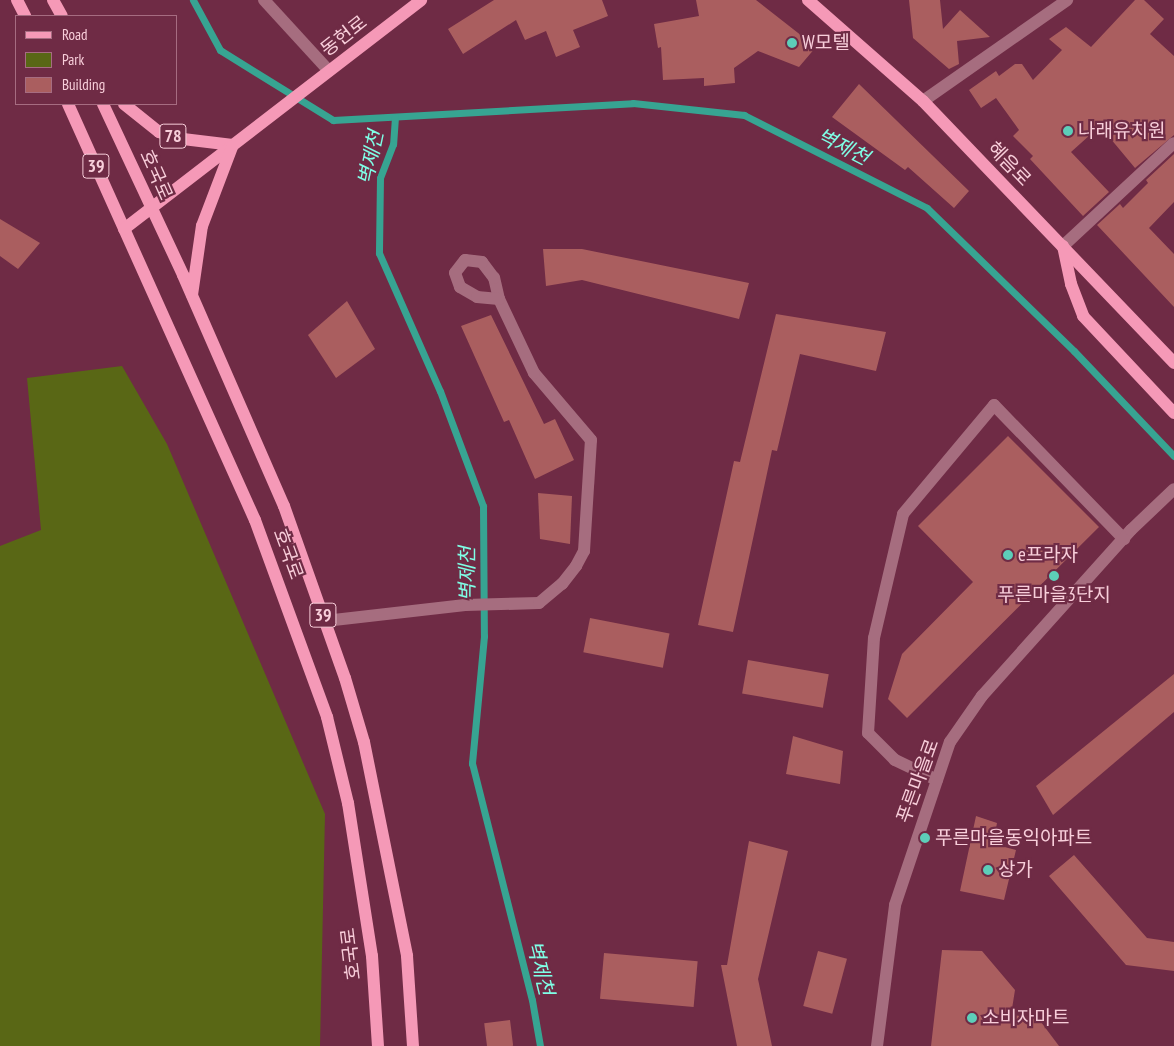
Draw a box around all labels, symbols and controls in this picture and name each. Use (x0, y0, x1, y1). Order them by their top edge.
street label: 동헌로 (316, 11, 372, 61)
legend (15, 15, 178, 105)
text: Road (62, 25, 88, 44)
place label: W모텔 (802, 32, 850, 54)
marker: W모텔 (786, 37, 798, 49)
text: Park (62, 50, 84, 69)
text: Building (62, 75, 105, 94)
road number: 78 (159, 120, 187, 152)
place label: 나래유치원 (1078, 120, 1165, 142)
water label: 벽제천 (813, 124, 873, 170)
marker: 나래유치원 (1062, 125, 1074, 137)
water label: 벽제천 (354, 129, 388, 187)
street label: 혜음로 (983, 137, 1035, 191)
street label: 호국로 (135, 146, 177, 204)
road number: 39 (82, 150, 110, 182)
street label: 호국로 (268, 525, 308, 583)
place label: e프라자 (1018, 544, 1078, 566)
water label: 벽제천 (455, 546, 479, 602)
marker: e프라자 (1002, 549, 1014, 561)
marker: 푸른마을3단지 (1048, 570, 1060, 582)
place label: 푸른마을3단지 (997, 584, 1111, 606)
road number: 39 (309, 600, 337, 630)
street label: 푸른마을로 (892, 736, 944, 826)
place label: 푸른마을동익아파트 (935, 827, 1092, 849)
marker: 푸른마을동익아파트 (919, 832, 931, 844)
place label: 상가 (998, 859, 1033, 881)
marker: 상가 (982, 864, 994, 876)
street label: 호국로 (336, 927, 366, 981)
water label: 벽제천 (522, 938, 558, 998)
place label: 소비자마트 (982, 1007, 1069, 1029)
marker: 소비자마트 (966, 1012, 978, 1024)

